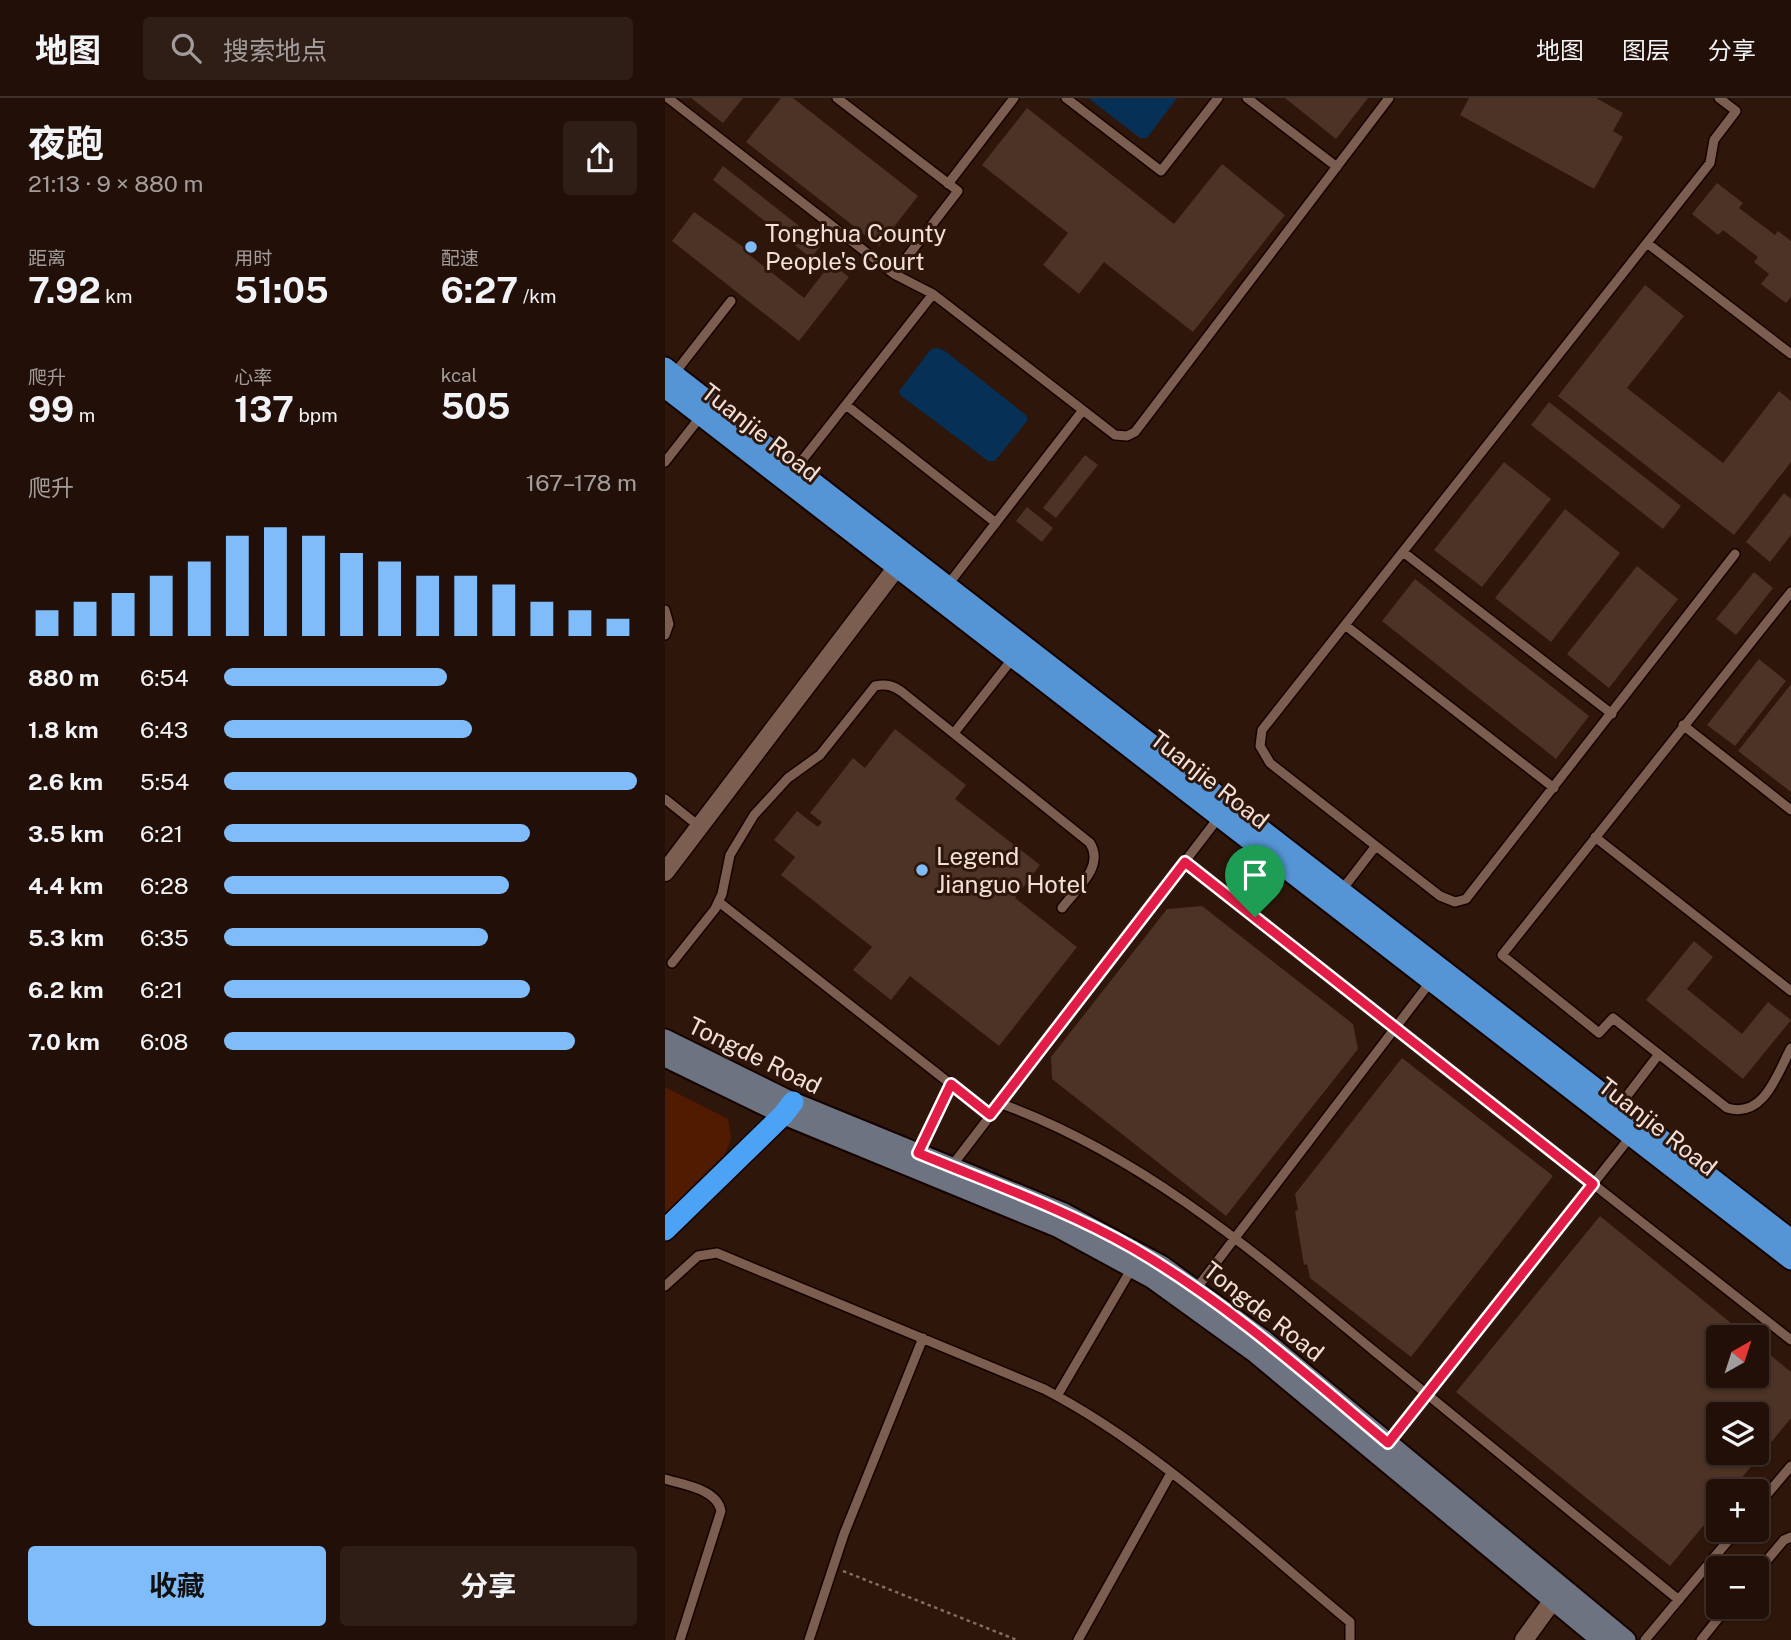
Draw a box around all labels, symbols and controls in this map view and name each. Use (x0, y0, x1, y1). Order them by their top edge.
search box (143, 17, 633, 80)
icon: search (167, 29, 205, 67)
text: 地图 (35, 31, 101, 69)
text: 搜索地点 (223, 35, 327, 66)
text: 地图 (1536, 36, 1584, 64)
text: 图层 (1622, 36, 1670, 64)
text: 分享 (1708, 36, 1756, 64)
text: 夜跑 (28, 121, 104, 166)
button: share (563, 121, 637, 195)
text: 21:13 · 9 × 880 m (28, 170, 203, 197)
place label: Tonghua County People's Court (765, 219, 947, 275)
marker: Tonghua County People's Court (743, 239, 759, 255)
text: 距离 (28, 247, 66, 269)
text: 用时 (234, 247, 272, 269)
text: 配速 (441, 247, 479, 269)
text: 7.92 (28, 270, 101, 311)
text: 51:05 (234, 270, 329, 311)
text: 6:27 (441, 270, 518, 311)
text: km (101, 285, 132, 307)
text: /km (518, 285, 556, 307)
text: kcal (441, 364, 477, 386)
text: 爬升 (28, 366, 66, 388)
text: 心率 (234, 366, 272, 388)
street label: Tuanjie Road (696, 377, 826, 487)
text: 505 (441, 386, 510, 427)
text: 99 (28, 389, 74, 430)
text: 137 (234, 389, 294, 430)
text: m (74, 404, 95, 426)
text: bpm (294, 404, 338, 426)
text: 167–178 m (526, 469, 637, 496)
text: 爬升 (28, 474, 74, 501)
text: 880 m (28, 664, 99, 691)
text: 6:54 (140, 664, 189, 691)
text: 1.8 km (28, 716, 99, 743)
text: 6:43 (140, 716, 188, 743)
street label: Tuanjie Road (1145, 724, 1275, 834)
text: 2.6 km (28, 768, 103, 795)
text: 5:54 (140, 768, 189, 795)
text: 3.5 km (28, 820, 104, 847)
text: 6:21 (140, 820, 183, 847)
place label: Legend Jianguo Hotel (936, 842, 1087, 898)
pin (1225, 845, 1285, 917)
icon: arrive (1236, 856, 1274, 894)
marker: Legend Jianguo Hotel (914, 862, 930, 878)
text: 4.4 km (28, 872, 103, 899)
text: 6:28 (140, 872, 189, 899)
text: 5.3 km (28, 924, 104, 951)
text: 6:35 (140, 924, 189, 951)
text: 6.2 km (28, 976, 104, 1003)
text: 6:21 (140, 976, 183, 1003)
street label: Tongde Road (684, 1011, 826, 1099)
text: 7.0 km (28, 1028, 100, 1055)
text: 6:08 (140, 1028, 188, 1055)
street label: Tuanjie Road (1593, 1071, 1723, 1181)
street label: Tongde Road (1198, 1255, 1330, 1367)
north arrow (1706, 1325, 1769, 1388)
map controls (1706, 1325, 1769, 1619)
button: layers (1706, 1402, 1769, 1465)
button: + (1706, 1479, 1769, 1542)
button: 收藏 (28, 1546, 326, 1626)
button: 分享 (340, 1546, 637, 1626)
button: − (1706, 1556, 1769, 1619)

